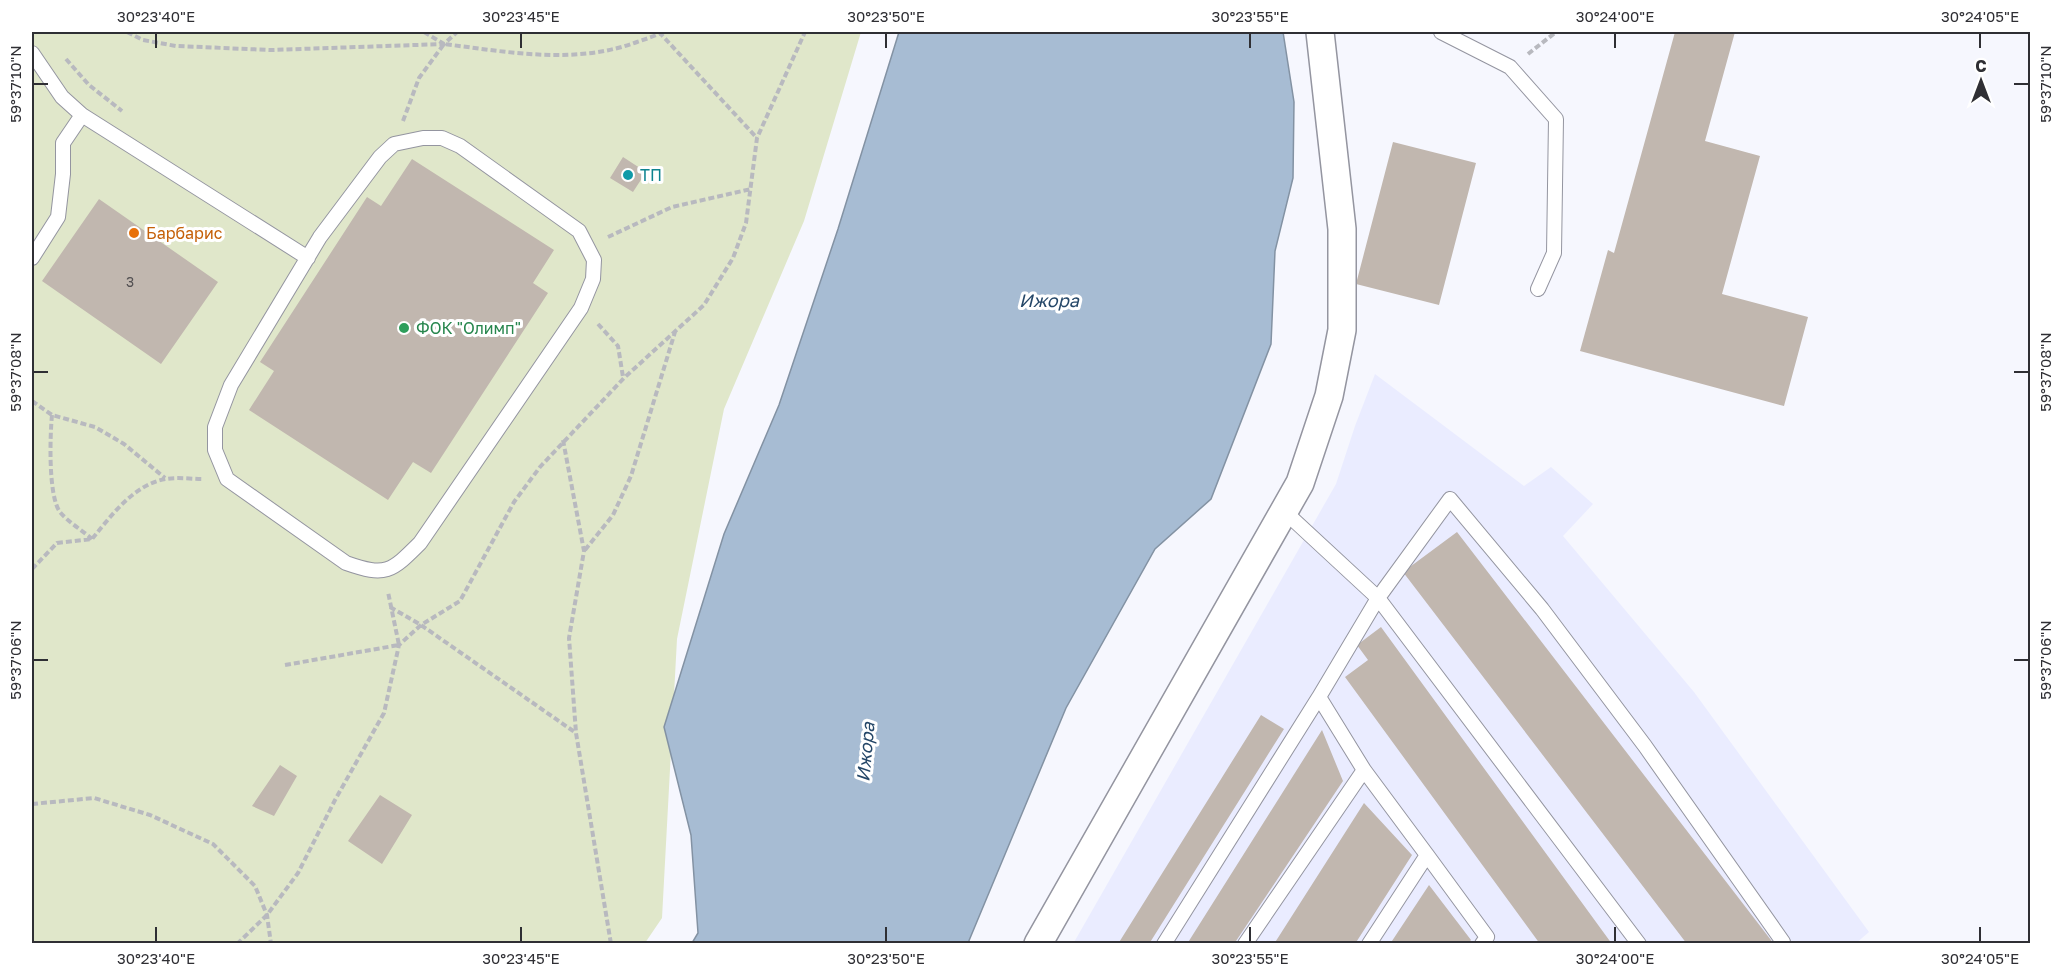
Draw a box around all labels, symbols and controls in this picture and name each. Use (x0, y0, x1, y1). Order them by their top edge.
text: 30°23'40"E (117, 7, 195, 25)
text: 30°23'45"E (482, 7, 560, 25)
text: 30°23'50"E (847, 7, 925, 25)
text: 30°23'55"E (1211, 7, 1289, 25)
text: 30°24'00"E (1576, 7, 1654, 25)
text: 30°24'05"E (1941, 7, 2019, 25)
text: 59°37'10"N (6, 45, 24, 123)
text: 59°37'10"N (2036, 45, 2054, 123)
north arrow (1951, 51, 2011, 111)
text: С (1975, 56, 1987, 76)
place label: ТП (640, 165, 662, 185)
marker: ТП (621, 168, 635, 182)
place label: Барбарис (146, 223, 223, 243)
marker: Барбарис (127, 226, 141, 240)
house number: 3 (126, 273, 134, 290)
water label: Ижора (1019, 289, 1080, 311)
place label: ФОК "Олимп" (416, 318, 521, 338)
marker: ФОК "Олимп" (397, 321, 411, 335)
text: 59°37'08"N (6, 332, 24, 412)
text: 59°37'08"N (2036, 332, 2054, 412)
text: 59°37'06"N (6, 620, 24, 700)
text: 59°37'06"N (2036, 620, 2054, 700)
water label: Ижора (851, 720, 879, 783)
text: 30°23'40"E (117, 949, 195, 967)
text: 30°23'45"E (482, 949, 560, 967)
text: 30°23'50"E (847, 949, 925, 967)
text: 30°23'55"E (1211, 949, 1289, 967)
text: 30°24'00"E (1576, 949, 1654, 967)
text: 30°24'05"E (1941, 949, 2019, 967)

